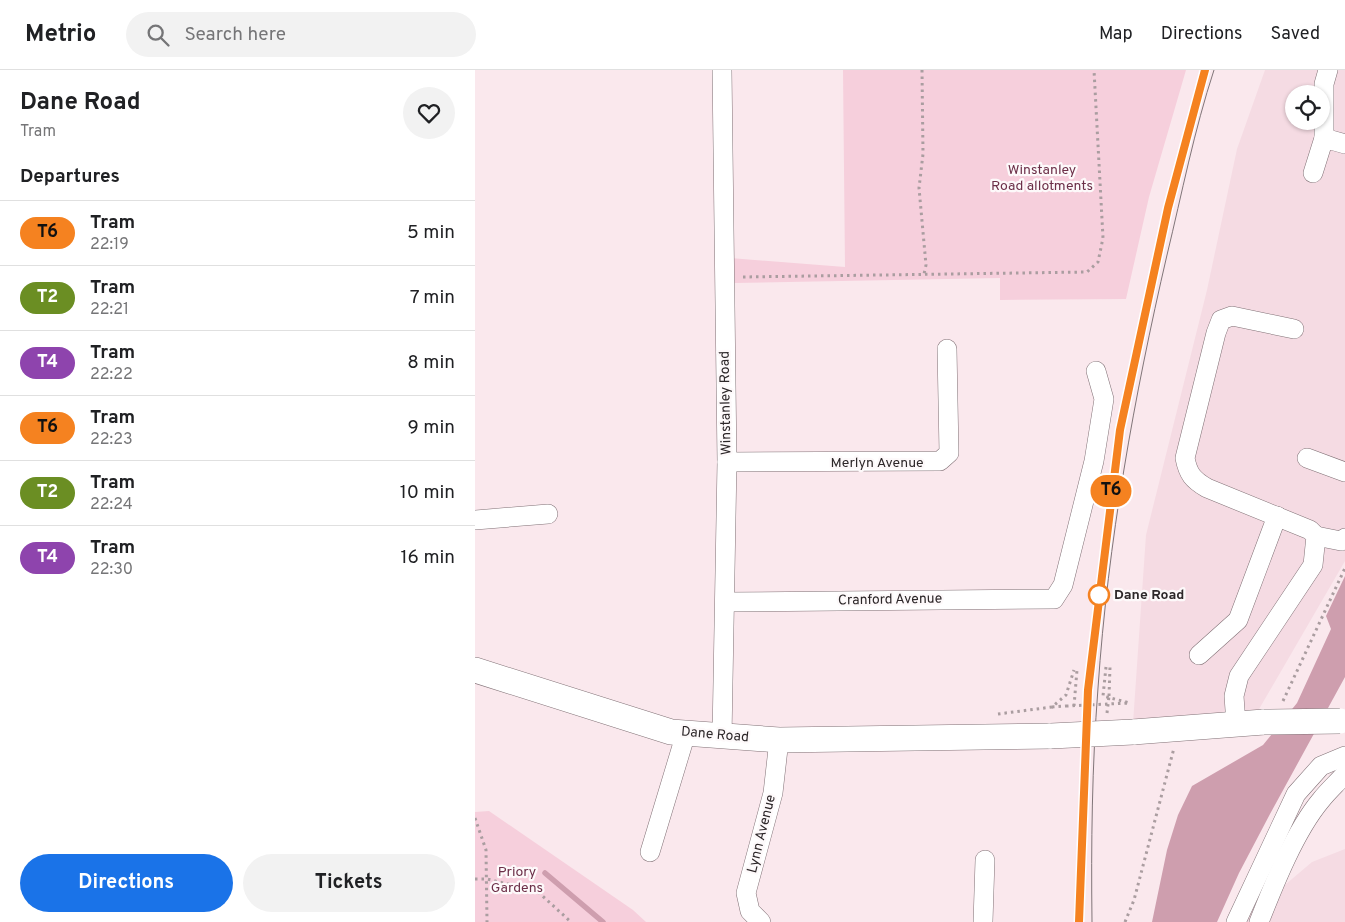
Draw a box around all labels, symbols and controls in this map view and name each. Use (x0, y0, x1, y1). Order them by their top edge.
search box (126, 12, 476, 57)
text: Metrio (25, 20, 96, 50)
icon: search (144, 21, 172, 49)
text: Search here (184, 23, 286, 47)
text: Map (1099, 23, 1133, 46)
text: Directions (1161, 23, 1243, 46)
text: Saved (1271, 23, 1320, 46)
map controls (1285, 85, 1330, 130)
button: locate (1285, 85, 1330, 130)
button: heart (403, 87, 455, 139)
text: Dane Road (20, 88, 141, 118)
text: Tram (20, 122, 56, 142)
park label: Winstanley Road allotments (991, 162, 1093, 195)
text: Departures (20, 165, 120, 189)
text: Tram (90, 211, 135, 235)
text: T6 (37, 221, 58, 244)
text: 5 min (407, 221, 455, 245)
text: 22:19 (90, 235, 129, 255)
text: Tram (90, 276, 135, 300)
text: T2 (37, 286, 58, 309)
text: 7 min (410, 286, 455, 310)
text: 22:21 (90, 300, 129, 320)
text: Tram (90, 341, 135, 365)
text: T4 (37, 351, 58, 374)
text: 8 min (407, 351, 455, 375)
street label: Winstanley Road (717, 351, 735, 455)
text: 22:22 (90, 365, 133, 385)
text: Tram (90, 406, 135, 430)
text: T6 (37, 416, 58, 439)
text: 9 min (408, 416, 455, 440)
text: 22:23 (90, 430, 133, 450)
street label: Merlyn Avenue (831, 455, 923, 472)
text: Tram (90, 471, 135, 495)
line badge: T6 (1089, 475, 1133, 507)
text: T6 (1100, 479, 1122, 502)
text: T2 (37, 481, 58, 504)
text: 10 min (400, 481, 455, 505)
text: 22:24 (90, 495, 133, 515)
text: Tram (90, 536, 135, 560)
text: T4 (37, 546, 58, 569)
text: 16 min (400, 546, 455, 570)
text: 22:30 (90, 560, 133, 580)
marker: Dane Road (1088, 584, 1110, 606)
place label: Dane Road (1114, 587, 1184, 604)
street label: Cranford Avenue (838, 591, 942, 609)
street label: Dane Road (680, 724, 750, 746)
street label: Lynn Avenue (744, 793, 780, 875)
button: Directions (20, 854, 233, 912)
button: Tickets (243, 854, 455, 912)
park label: Priory Gardens (491, 864, 543, 897)

